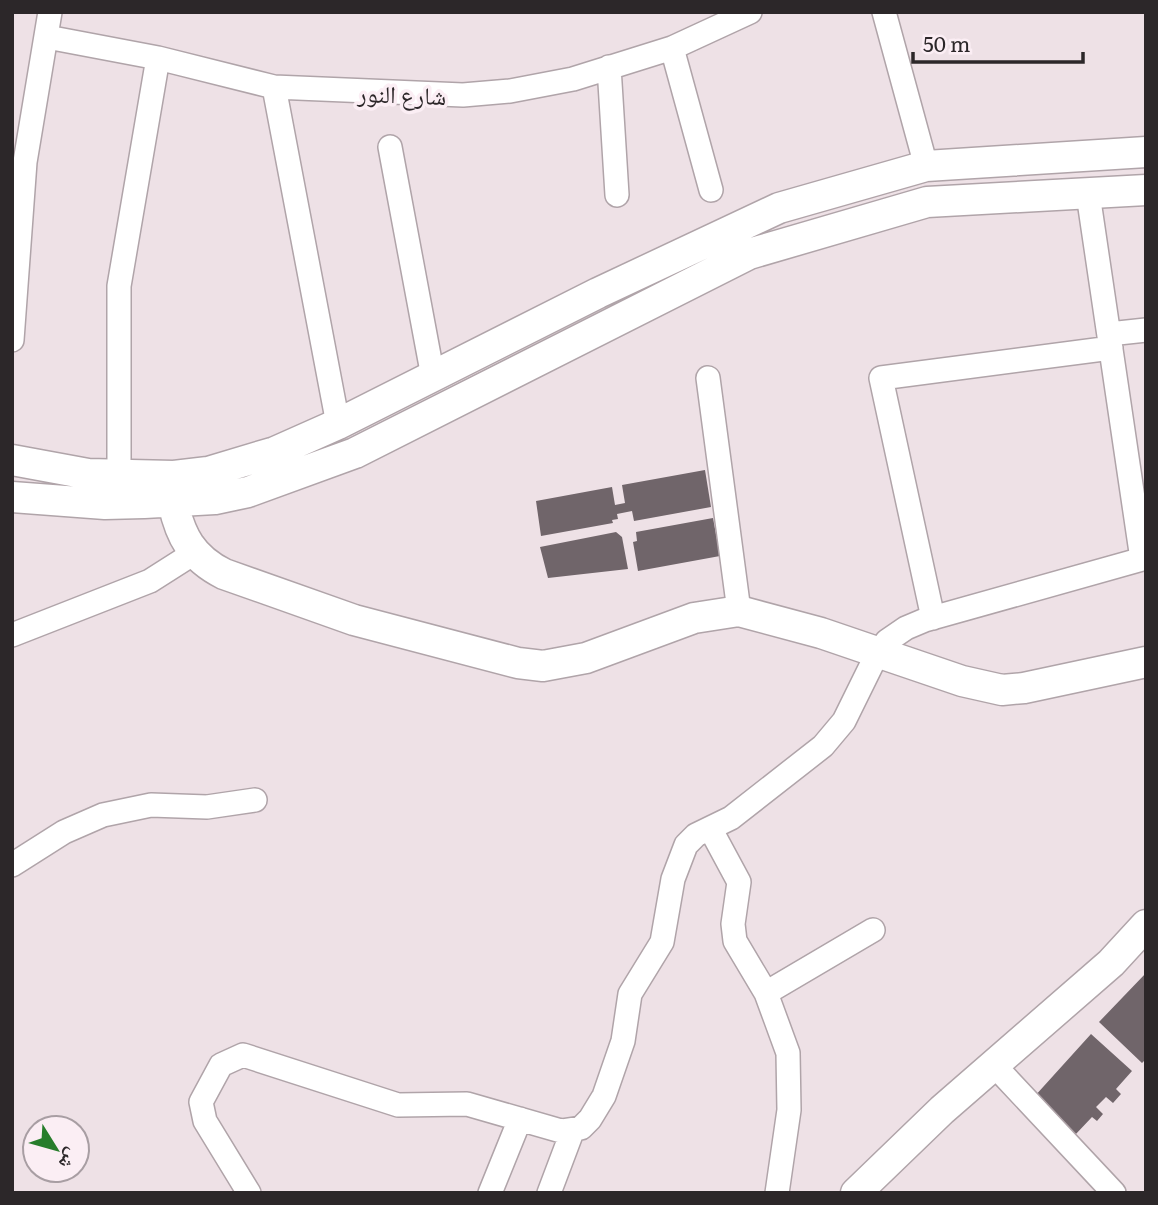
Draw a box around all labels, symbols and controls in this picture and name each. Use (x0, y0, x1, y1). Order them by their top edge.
scale bar (913, 21, 1083, 65)
text: 50 m (923, 27, 970, 58)
street label: شارع النور (356, 74, 447, 112)
north arrow (21, 1114, 91, 1184)
text: ش (53, 1143, 88, 1176)

